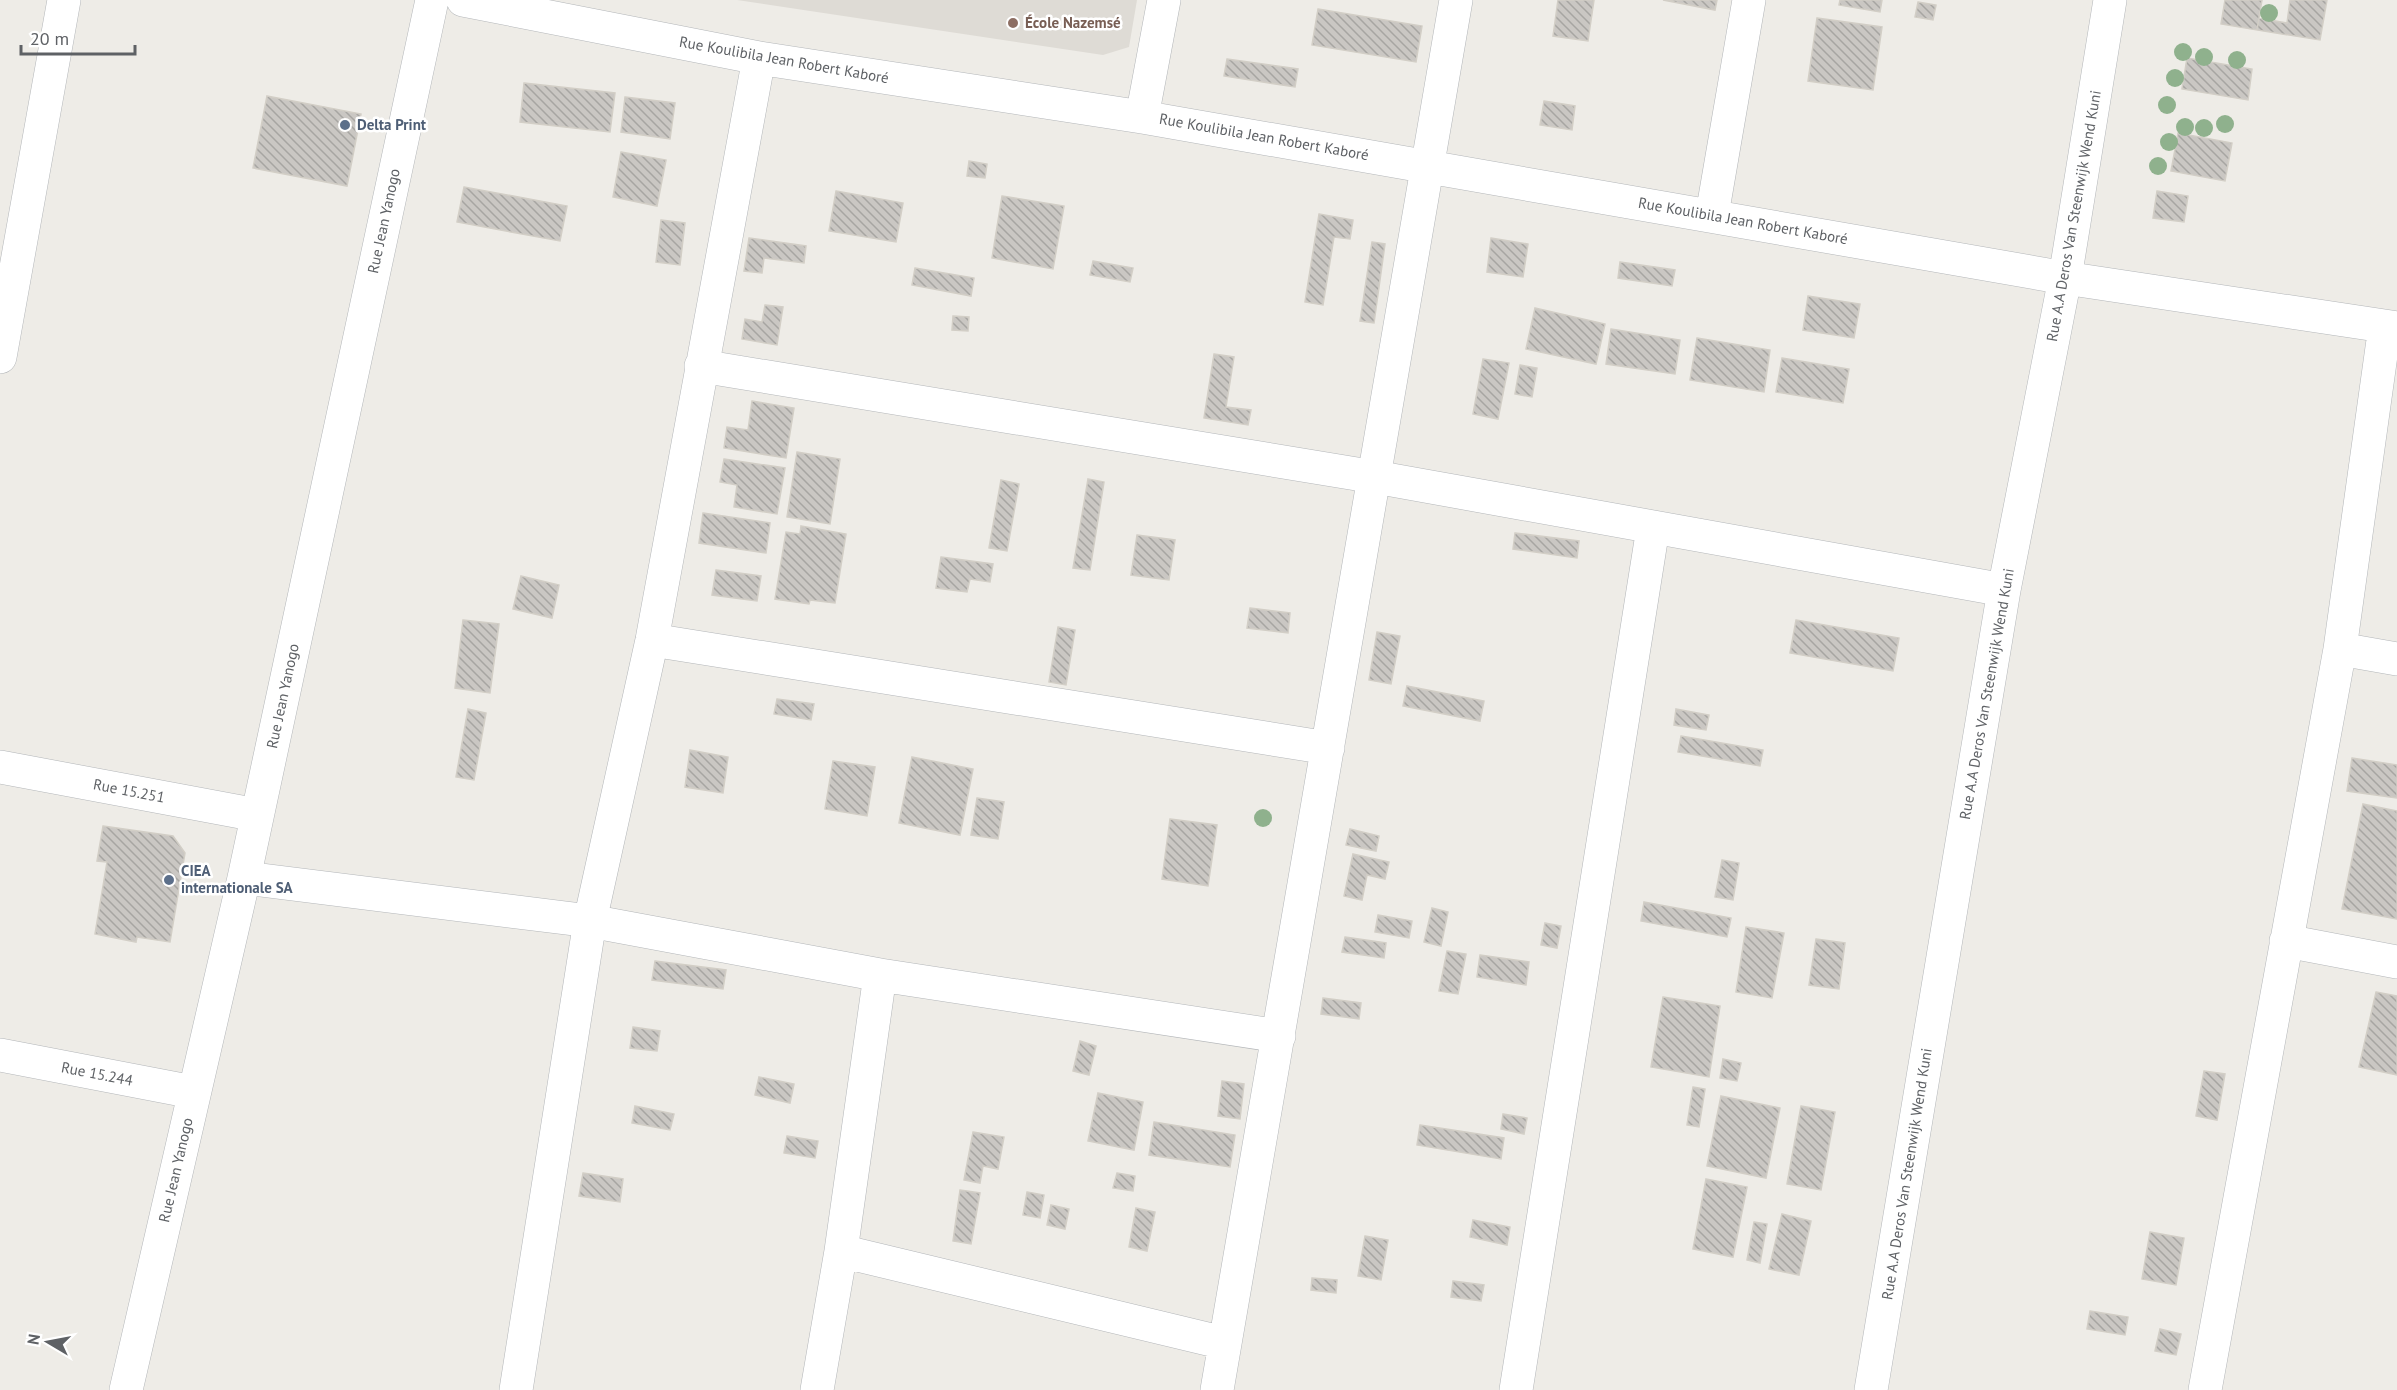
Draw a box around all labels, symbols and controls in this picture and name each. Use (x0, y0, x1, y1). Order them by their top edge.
place label: École Nazemsé (1025, 13, 1121, 32)
marker: École Nazemsé (1006, 16, 1020, 30)
scale bar (21, 18, 135, 56)
text: 20 m (30, 27, 69, 50)
street label: Rue Koulibila Jean Robert Kaboré (678, 32, 890, 87)
street label: Rue A.A Deros Van Steenwijk Wend Kuni (2042, 89, 2105, 343)
street label: Rue Koulibila Jean Robert Kaboré (1158, 109, 1370, 164)
place label: Delta Print (357, 115, 427, 134)
marker: Delta Print (338, 118, 352, 132)
street label: Rue Jean Yanogo (363, 167, 404, 275)
street label: Rue Koulibila Jean Robert Kaboré (1637, 193, 1849, 248)
street label: Rue A.A Deros Van Steenwijk Wend Kuni (1955, 567, 2018, 821)
street label: Rue Jean Yanogo (262, 642, 303, 750)
street label: Rue 15.251 (92, 774, 167, 807)
place label: CIEA internationale SA (181, 861, 294, 897)
marker: CIEA internationale SA (162, 873, 176, 887)
street label: Rue A.A Deros Van Steenwijk Wend Kuni (1877, 1047, 1936, 1301)
street label: Rue 15.244 (60, 1057, 135, 1090)
street label: Rue Jean Yanogo (154, 1116, 197, 1224)
north arrow (18, 1312, 78, 1372)
text: N (22, 1332, 44, 1346)

